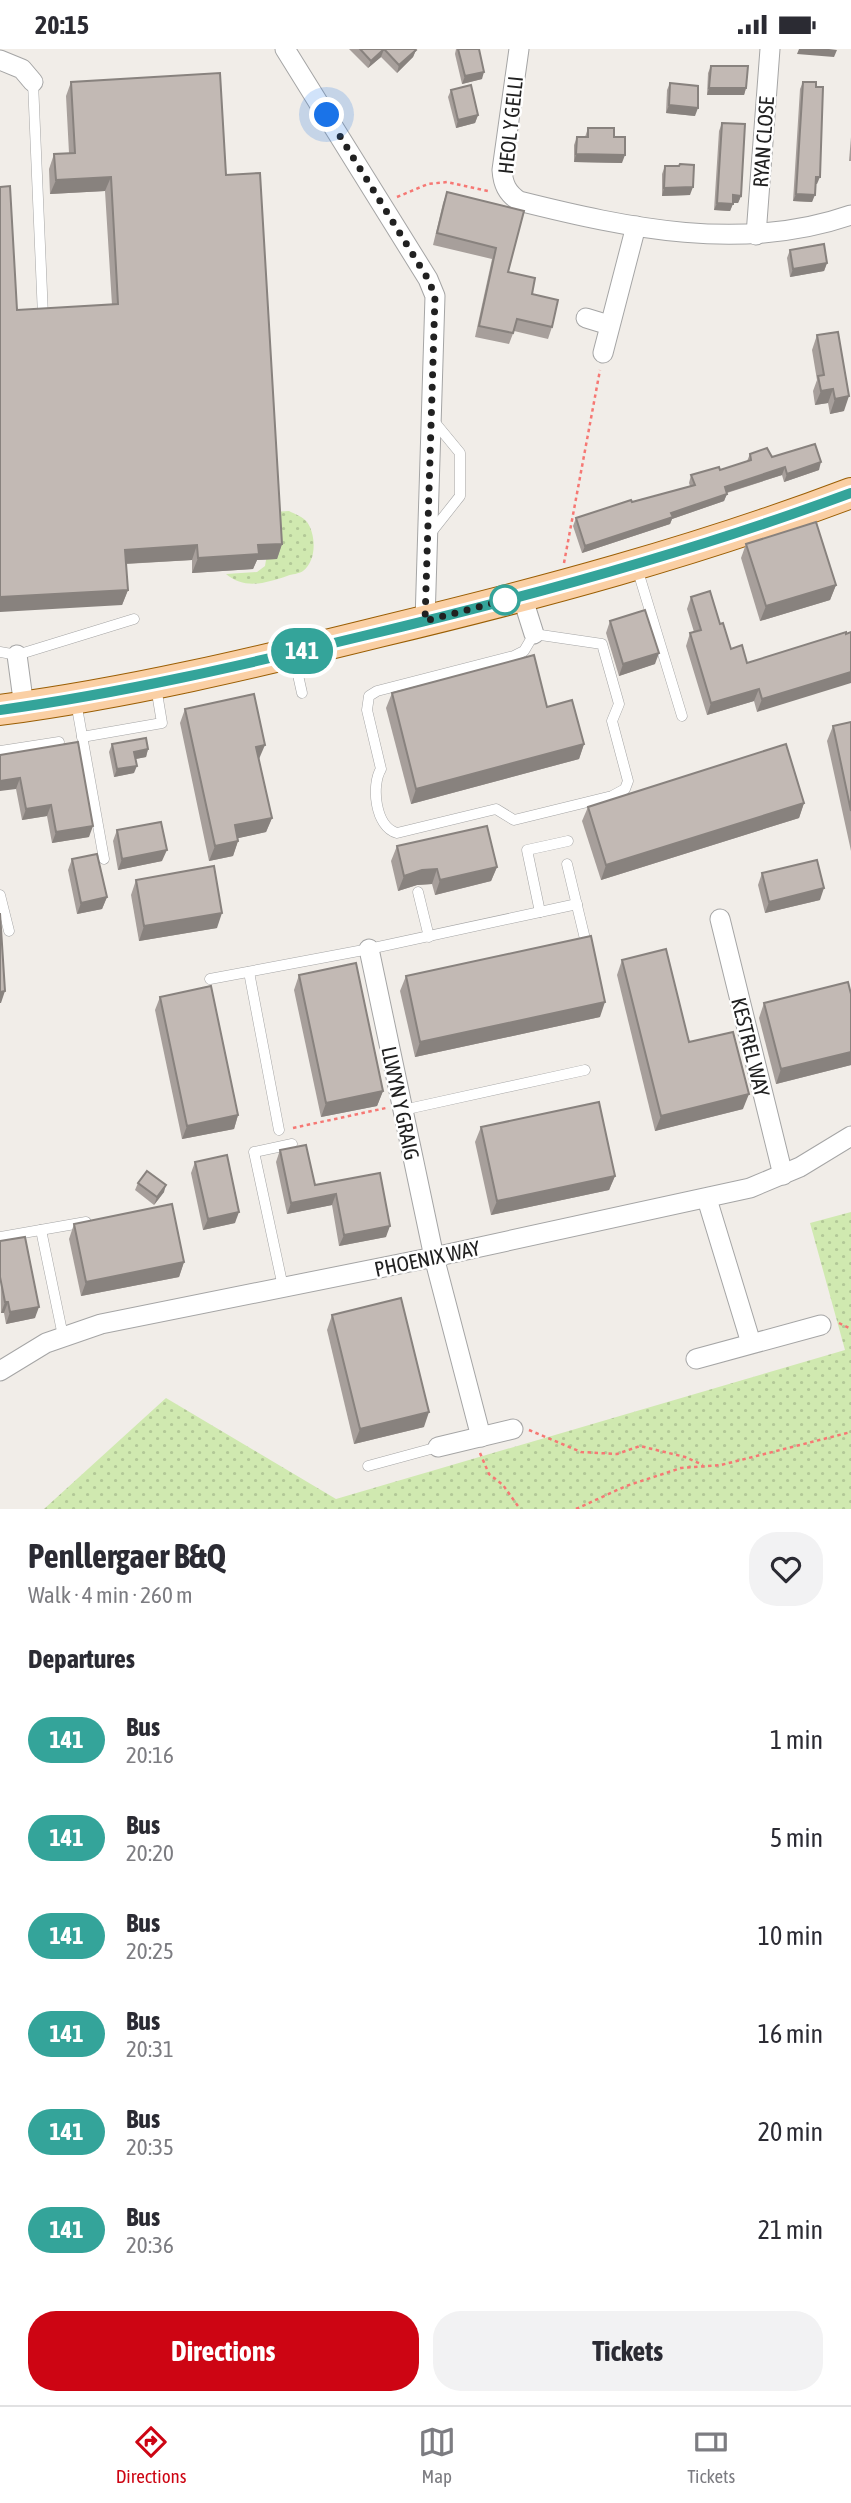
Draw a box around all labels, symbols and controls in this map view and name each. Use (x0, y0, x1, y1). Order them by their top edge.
text: 20:15 (35, 10, 89, 40)
street label: HEOL Y GELLI (493, 75, 527, 175)
street label: RYAN CLOSE (748, 96, 778, 188)
your location (309, 97, 344, 132)
unlabelled marker (490, 585, 520, 615)
line badge: 141 (262, 628, 342, 674)
text: 141 (285, 637, 319, 664)
street label: KESTREL WAY (727, 995, 775, 1100)
street label: LLWYN Y GRAIG (377, 1044, 425, 1162)
street label: PHOENIX WAY (372, 1235, 483, 1281)
button: heart (749, 1532, 823, 1606)
text: Penllergaer B&Q (28, 1537, 226, 1575)
text: Walk · 4 min · 260 m (28, 1582, 192, 1608)
text: Departures (28, 1644, 135, 1674)
text: Bus (126, 1712, 160, 1742)
text: 1 min (770, 1725, 823, 1755)
text: 141 (50, 1726, 83, 1753)
text: 20:16 (126, 1742, 174, 1768)
text: Bus (126, 1810, 160, 1840)
text: 5 min (770, 1823, 823, 1853)
text: 141 (50, 1824, 83, 1851)
text: 20:20 (126, 1840, 174, 1866)
text: Bus (126, 1908, 160, 1938)
text: 10 min (758, 1921, 823, 1951)
text: 141 (50, 1922, 83, 1949)
text: 20:25 (126, 1938, 174, 1964)
text: Bus (126, 2006, 160, 2036)
text: 16 min (758, 2019, 823, 2049)
text: 141 (50, 2020, 83, 2047)
text: 20:31 (126, 2036, 174, 2062)
text: Bus (126, 2104, 160, 2134)
text: 20 min (758, 2117, 823, 2147)
text: 141 (50, 2118, 83, 2145)
text: 20:35 (126, 2134, 174, 2160)
text: Bus (126, 2202, 160, 2232)
text: 21 min (758, 2215, 823, 2245)
text: 141 (50, 2216, 83, 2243)
text: 20:36 (126, 2232, 174, 2258)
button: Directions (28, 2311, 419, 2391)
button: Tickets (433, 2311, 823, 2391)
tab: Directions (116, 2423, 187, 2487)
tab: Map (418, 2423, 456, 2487)
tab: Tickets (687, 2423, 735, 2487)

